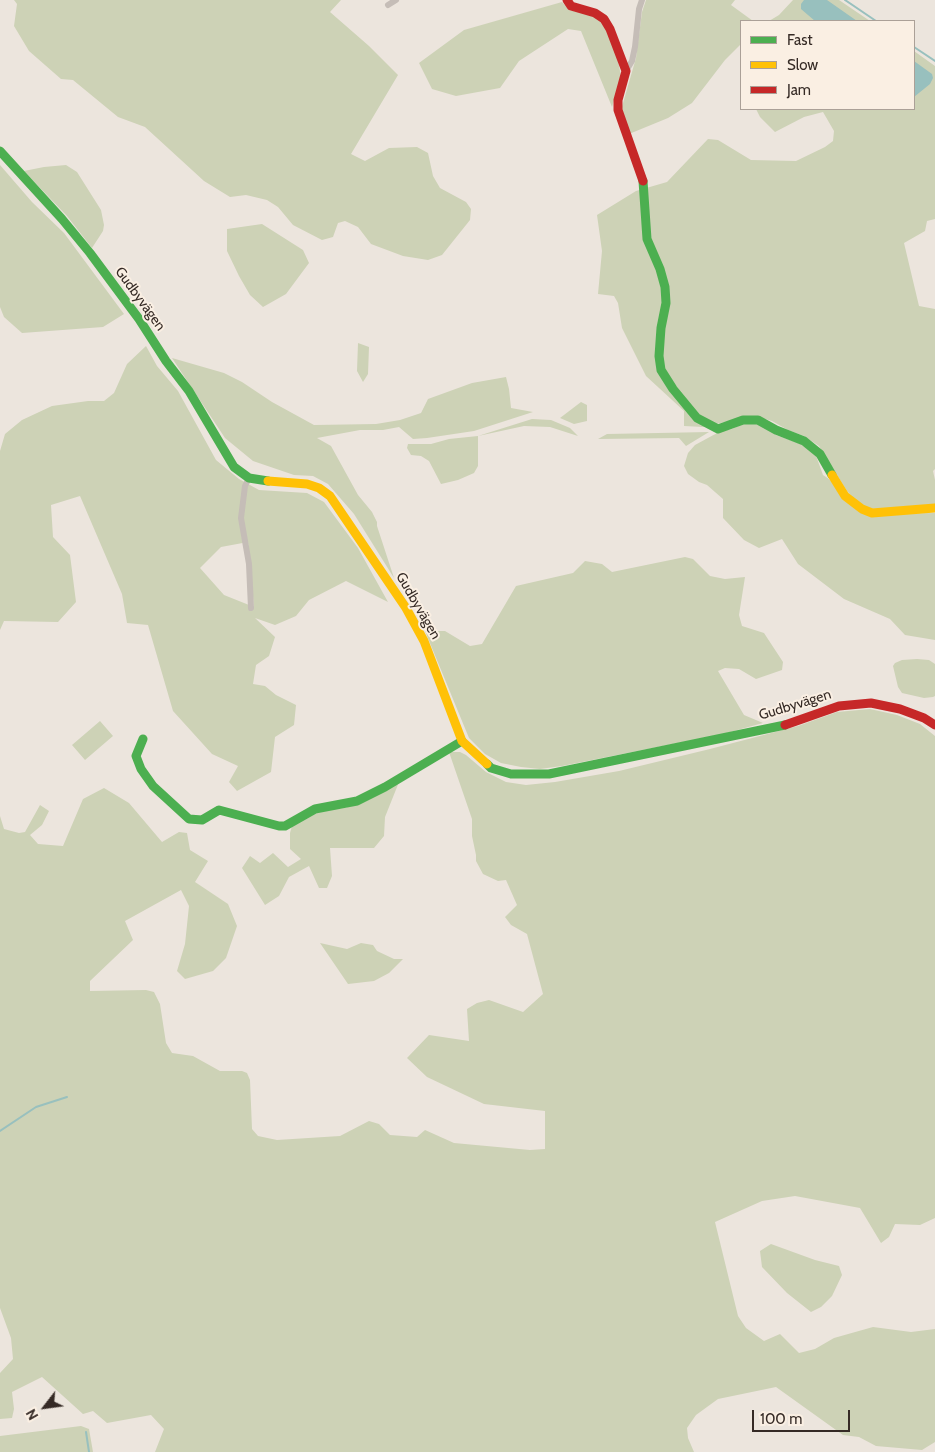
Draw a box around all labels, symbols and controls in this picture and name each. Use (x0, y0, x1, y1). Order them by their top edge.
legend (740, 20, 915, 110)
text: Fast (787, 31, 812, 49)
text: Slow (787, 56, 818, 74)
text: Jam (787, 81, 811, 99)
street label: Gudbyvägen (111, 264, 169, 334)
street label: Gudbyvägen (392, 570, 444, 642)
street label: Gudbyvägen (757, 686, 833, 724)
north arrow (20, 1382, 70, 1432)
scale bar (755, 1400, 852, 1432)
text: N (22, 1406, 42, 1423)
text: 100 m (760, 1410, 802, 1428)

